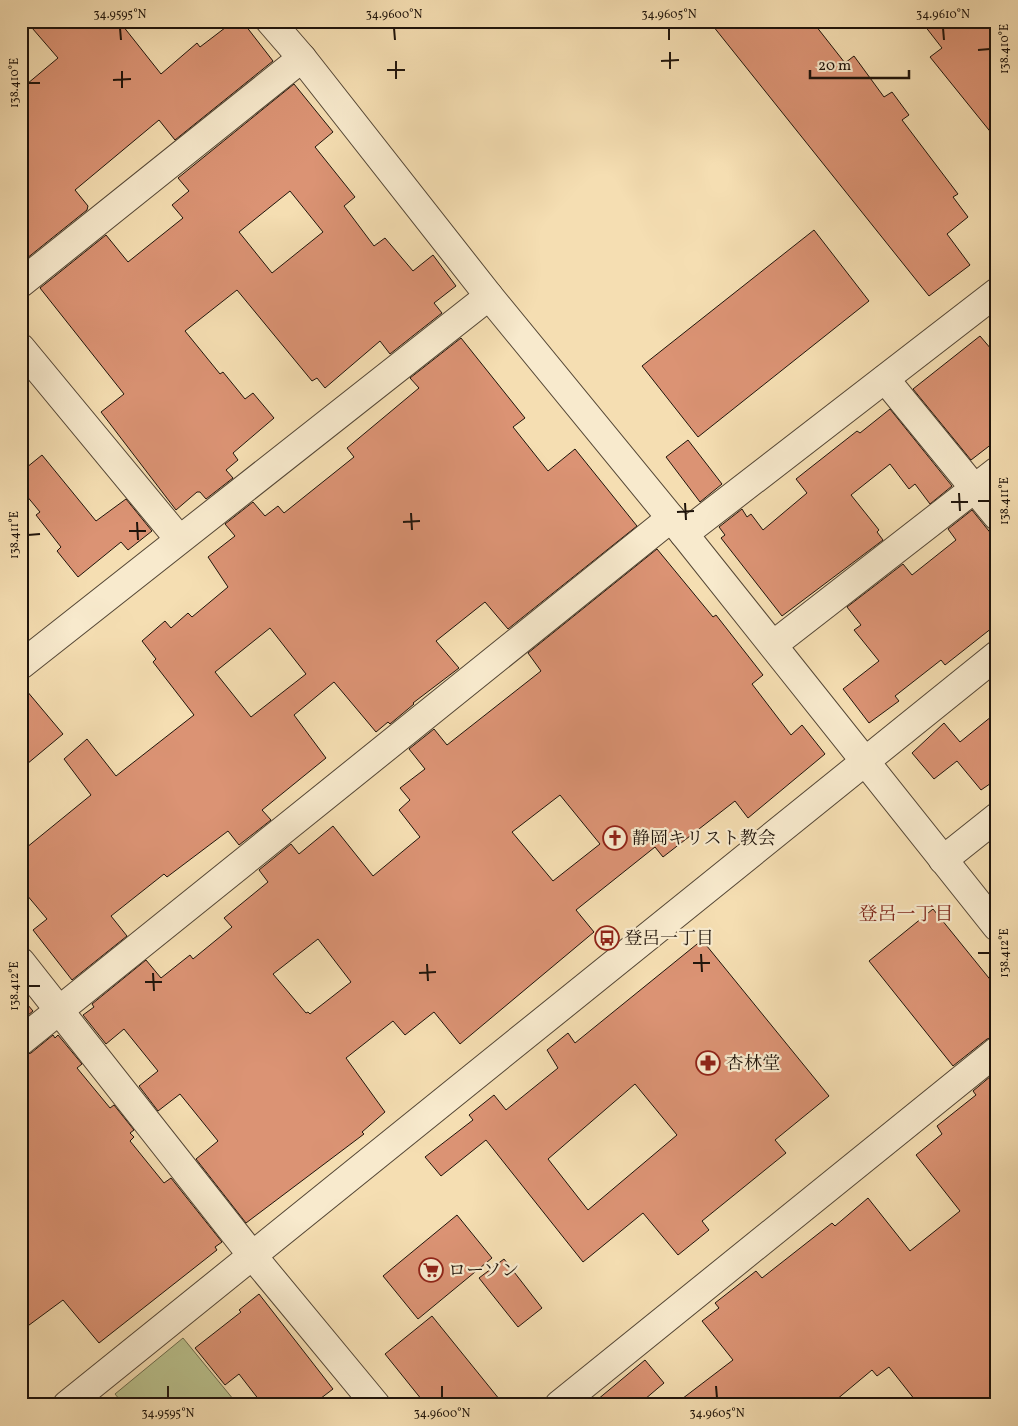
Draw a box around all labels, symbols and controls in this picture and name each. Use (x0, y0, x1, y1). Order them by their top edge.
text: 34.9595°N (93, 7, 147, 23)
text: 34.9600°N (366, 7, 422, 23)
text: 34.9605°N (641, 7, 697, 23)
text: 34.9610°N (916, 7, 970, 23)
text: 138.410°E (997, 24, 1013, 74)
scale bar (810, 48, 909, 80)
text: 20 m (818, 56, 851, 77)
text: 138.410°E (7, 58, 23, 108)
text: 138.411°E (997, 477, 1013, 525)
text: 138.411°E (7, 511, 23, 559)
church icon: 静岡キリスト教会 (602, 825, 628, 851)
place label: 静岡キリスト教会 (632, 827, 776, 852)
district label: 登呂一丁目 (858, 902, 954, 928)
bus stop icon: 登呂一丁目 (594, 925, 620, 951)
place label: 登呂一丁目 (624, 927, 714, 952)
text: 138.412°E (997, 928, 1013, 978)
text: 138.412°E (7, 961, 23, 1011)
pharmacy icon: 杏林堂 (695, 1050, 721, 1076)
place label: 杏林堂 (726, 1052, 780, 1077)
supermarket icon: ローソン (418, 1257, 444, 1283)
place label: ローソン (448, 1259, 519, 1284)
text: 34.9595°N (141, 1406, 195, 1422)
text: 34.9600°N (414, 1406, 470, 1422)
text: 34.9605°N (689, 1406, 745, 1422)

